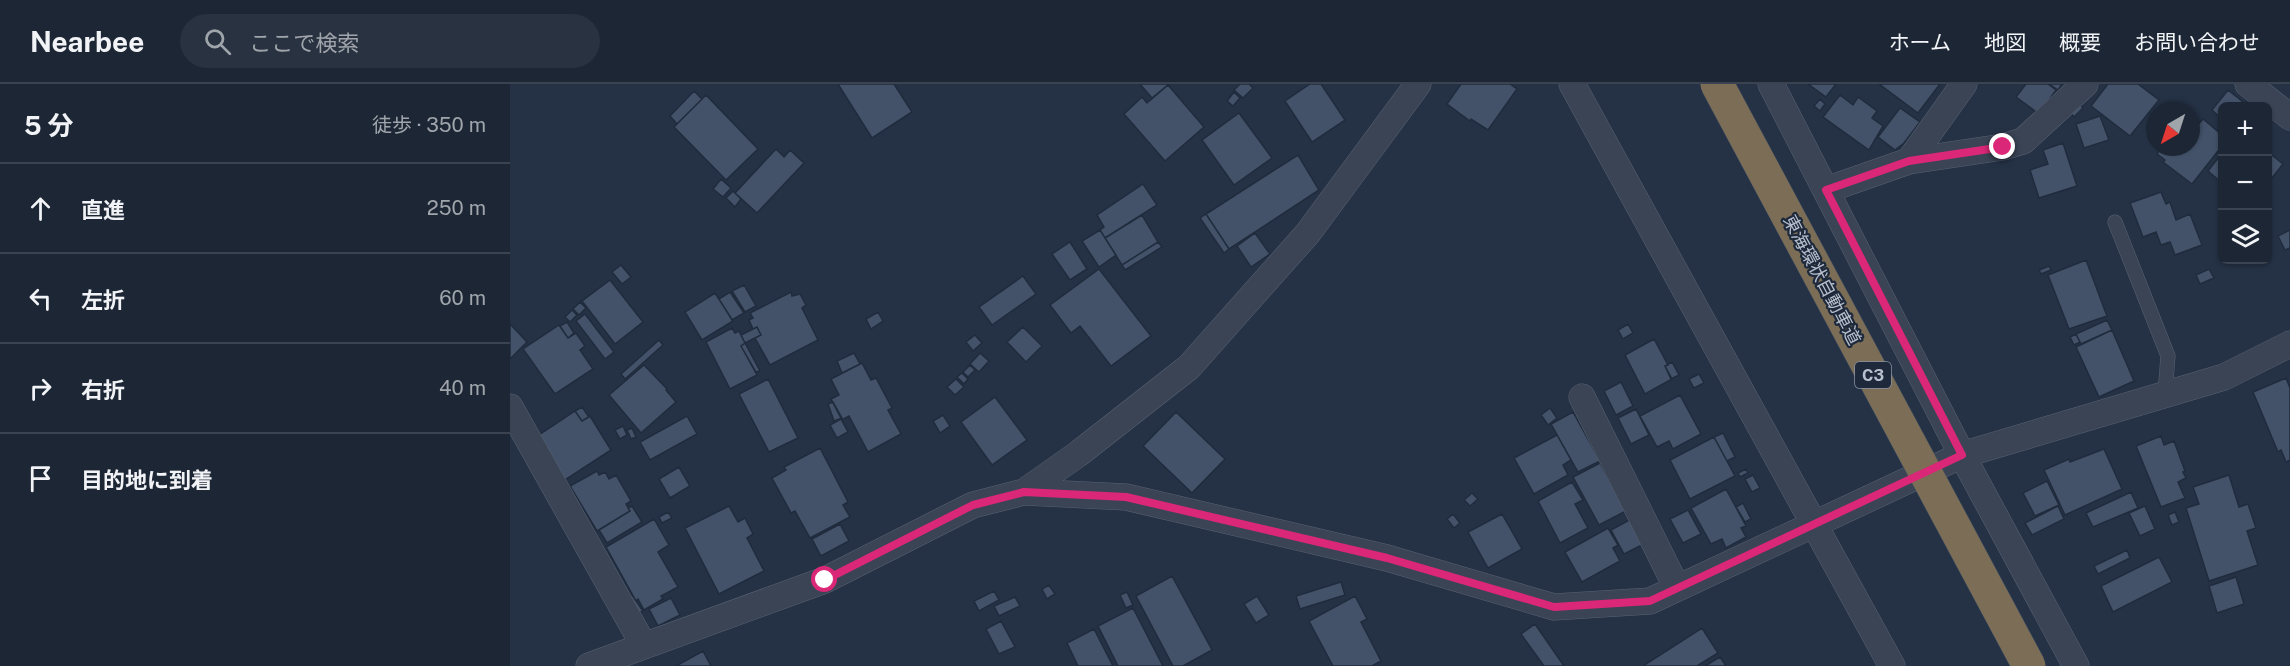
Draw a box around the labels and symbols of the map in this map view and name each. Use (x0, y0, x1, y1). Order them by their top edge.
north arrow (2146, 102, 2200, 156)
route end (1989, 133, 2015, 159)
street label: 東海環状自動車道 (1779, 211, 1866, 348)
road number: C3 (1855, 362, 1891, 388)
route start (811, 566, 837, 592)

